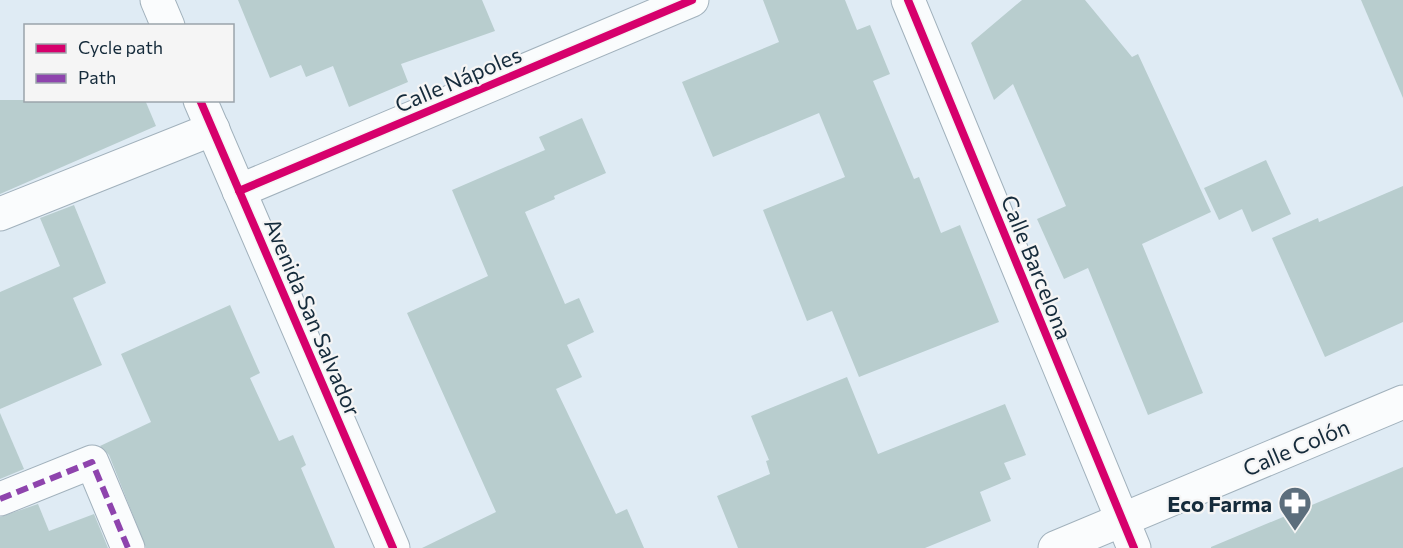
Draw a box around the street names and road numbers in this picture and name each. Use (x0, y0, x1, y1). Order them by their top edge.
street label: Calle Nápoles (391, 40, 525, 118)
street label: Calle Barcelona (996, 191, 1078, 343)
street label: Avenida San Salvador (259, 214, 367, 420)
street label: Calle Colón (1239, 412, 1353, 482)

